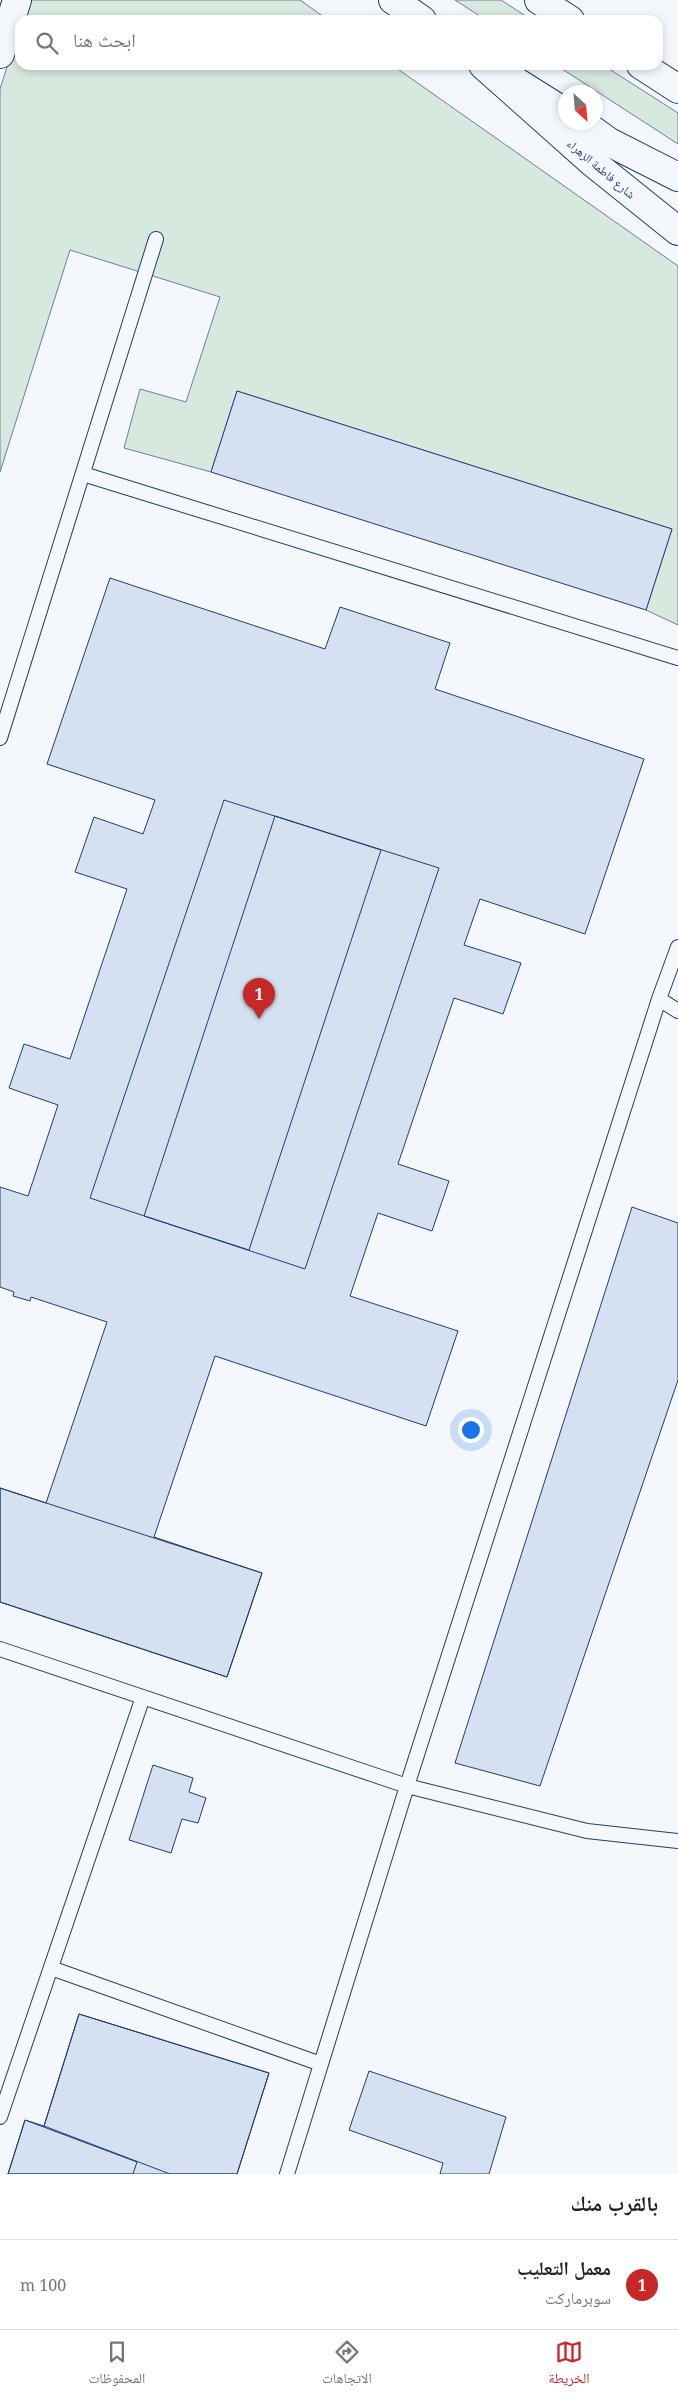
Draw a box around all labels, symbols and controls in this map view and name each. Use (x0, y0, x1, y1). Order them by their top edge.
search box (15, 15, 663, 70)
text: ابحث هنا (73, 27, 136, 53)
icon: search (33, 29, 61, 57)
north arrow (558, 85, 603, 130)
street label: شارع فاطمة الزهراء (563, 135, 639, 202)
pin: 1 (243, 978, 275, 1019)
your location (458, 1417, 484, 1443)
text: بالقرب منك (571, 2189, 658, 2217)
text: معمل التعليب (517, 2255, 611, 2281)
text: 100 m (20, 2274, 66, 2296)
text: 1 (637, 2274, 647, 2296)
text: سوبرماركت (545, 2287, 611, 2309)
tab: المحفوظات (88, 2338, 145, 2392)
tab: الاتجاهات (322, 2338, 372, 2392)
tab: الخريطة (548, 2338, 590, 2392)

